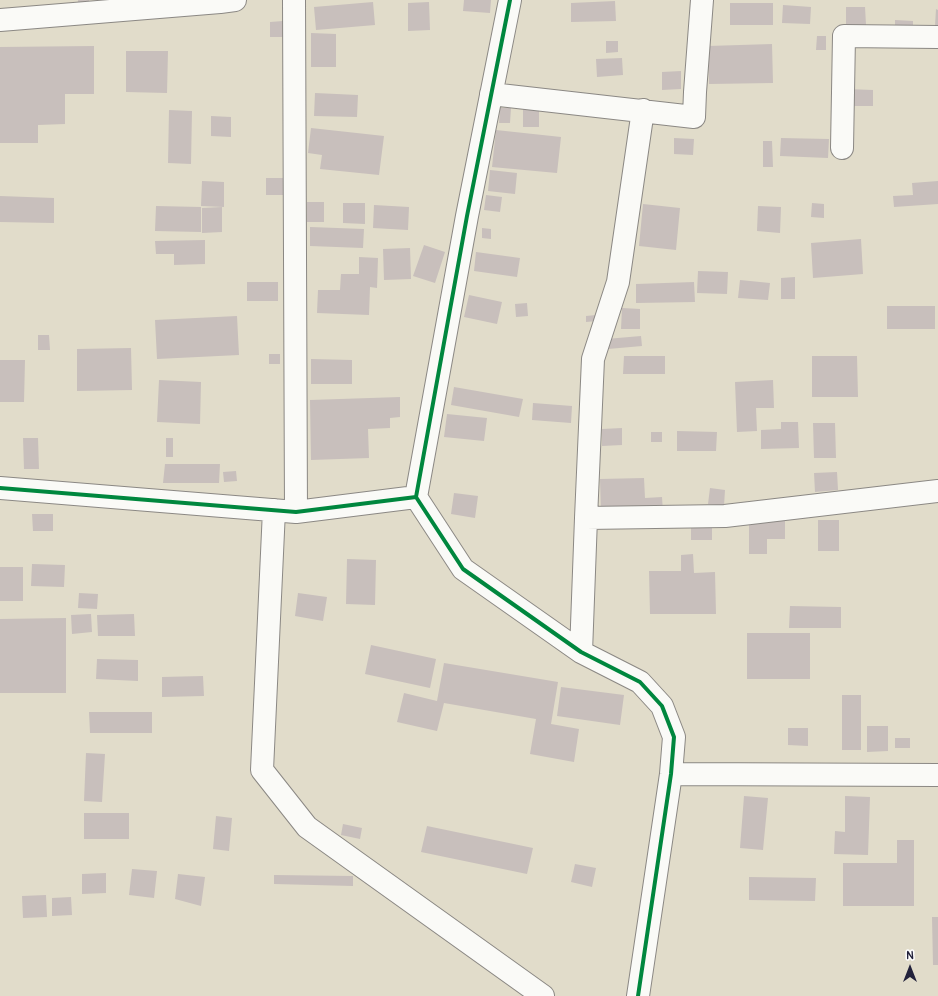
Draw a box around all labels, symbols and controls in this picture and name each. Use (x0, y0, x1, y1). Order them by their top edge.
north arrow (890, 948, 930, 988)
text: N (906, 949, 914, 962)

